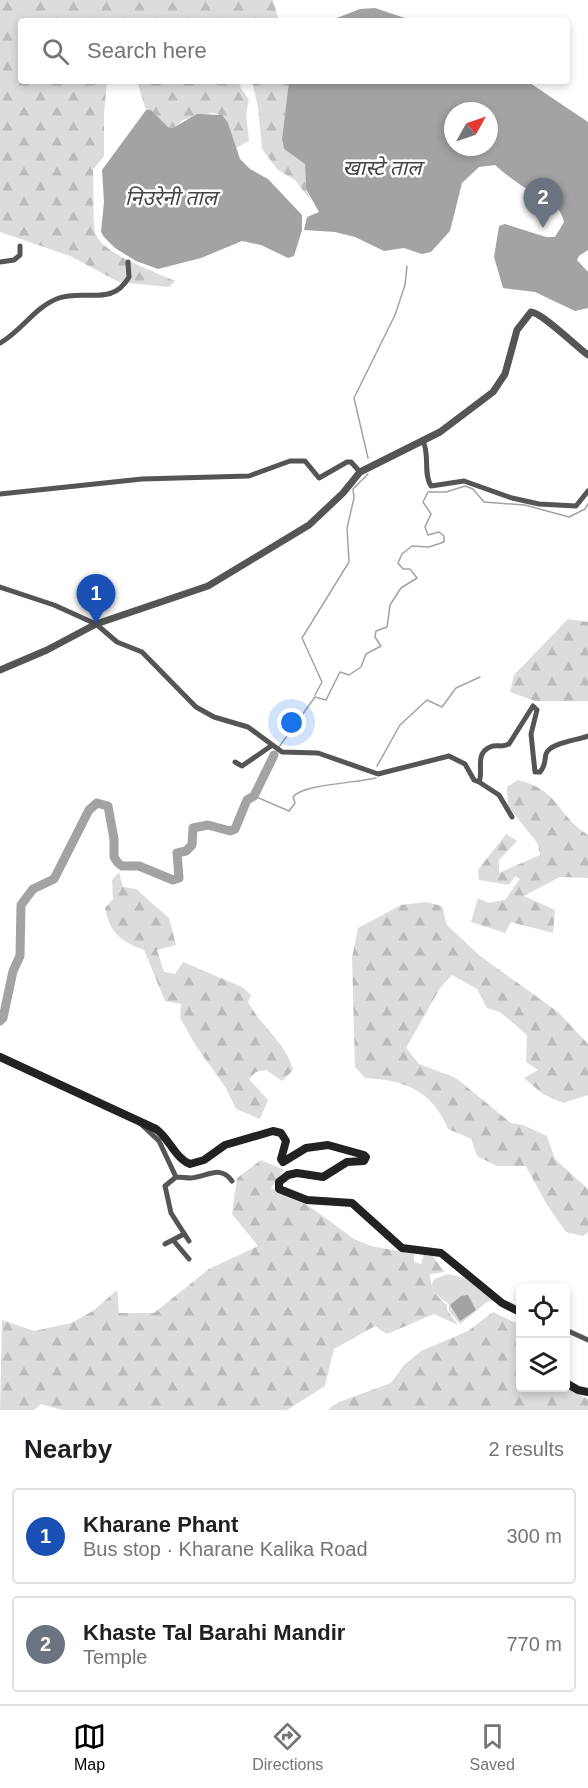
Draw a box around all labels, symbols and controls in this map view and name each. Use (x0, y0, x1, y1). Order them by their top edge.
search box (18, 18, 570, 84)
icon: search (39, 35, 72, 68)
text: Search here (87, 38, 207, 63)
north arrow (444, 102, 498, 156)
water label: खास्टे ताल (343, 156, 425, 179)
pin: 2 (524, 178, 562, 228)
water label: निउरेनी ताल (125, 186, 221, 209)
pin: 1 (76, 574, 116, 624)
your location (277, 708, 306, 737)
map controls (516, 1284, 570, 1392)
button: locate (516, 1284, 570, 1338)
button: layers (516, 1338, 570, 1392)
text: Nearby (24, 1434, 112, 1464)
text: 2 results (488, 1438, 564, 1460)
text: Kharane Phant (83, 1512, 238, 1537)
text: 1 (40, 1525, 51, 1547)
text: 300 m (506, 1525, 562, 1547)
text: Bus stop · Kharane Kalika Road (83, 1538, 368, 1560)
text: Khaste Tal Barahi Mandir (83, 1620, 345, 1645)
text: 2 (40, 1633, 51, 1655)
text: 770 m (506, 1633, 562, 1655)
text: Temple (83, 1646, 147, 1668)
tab: Map (73, 1720, 106, 1774)
tab: Directions (252, 1720, 323, 1774)
tab: Saved (470, 1720, 515, 1774)

